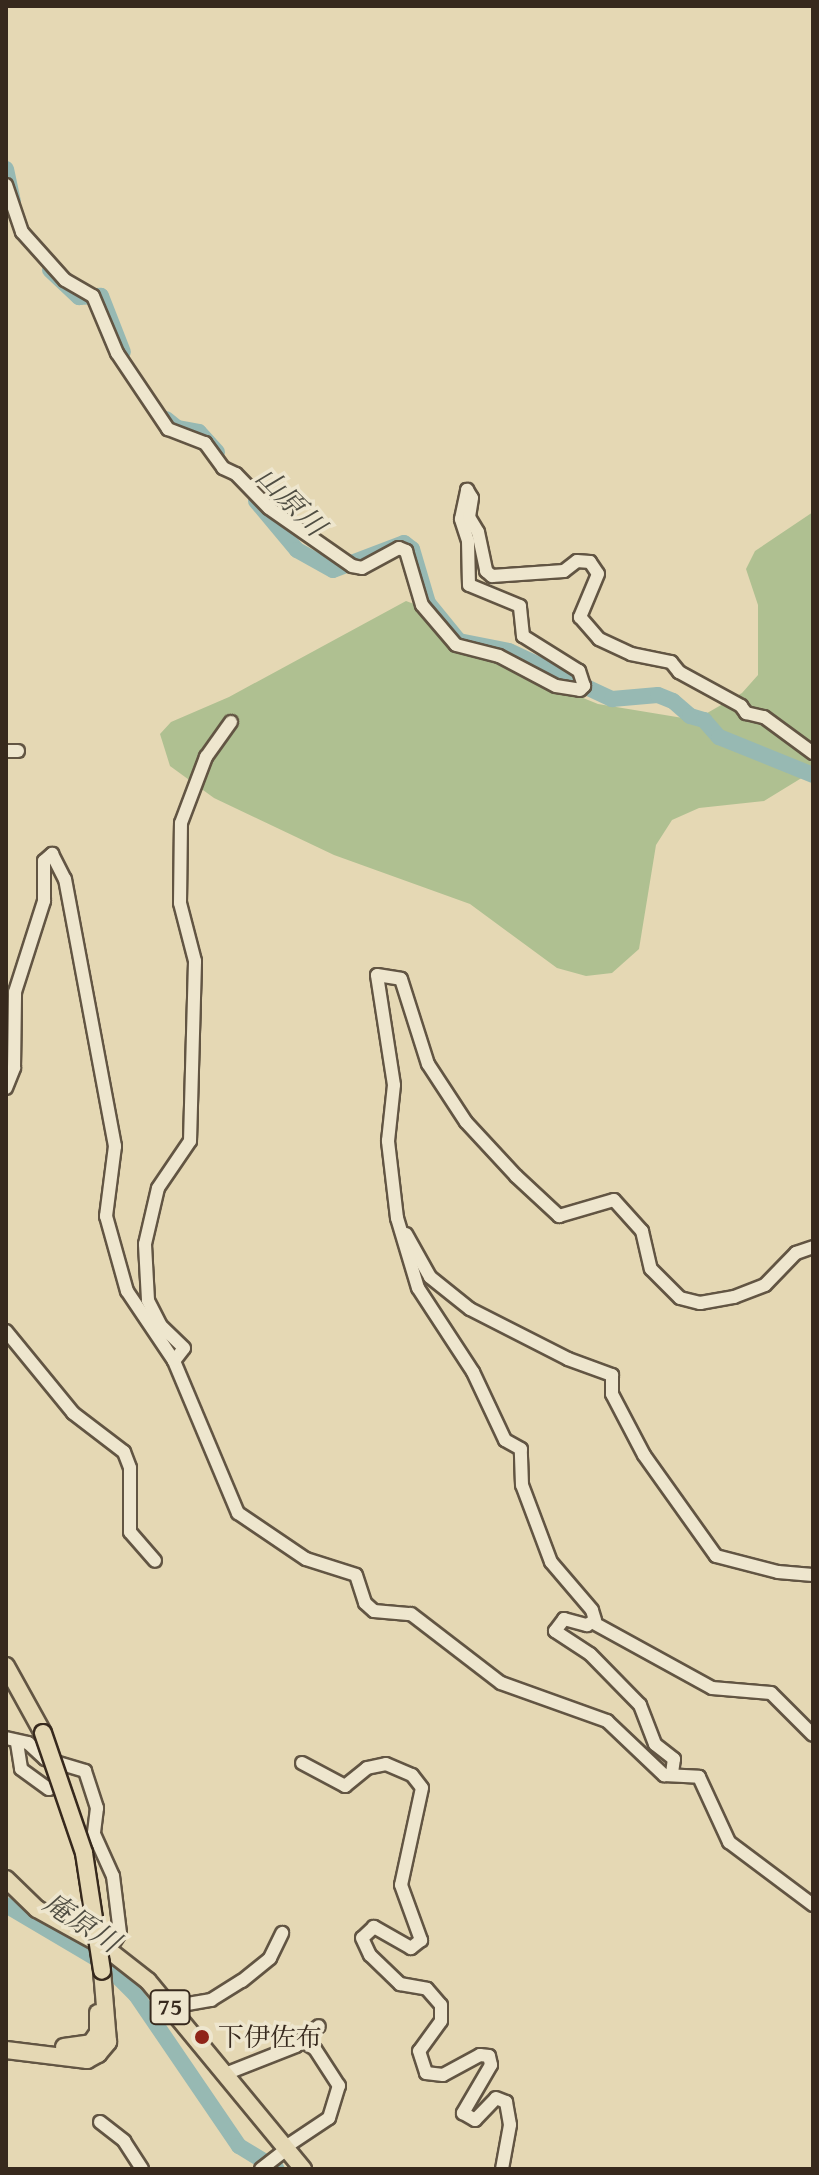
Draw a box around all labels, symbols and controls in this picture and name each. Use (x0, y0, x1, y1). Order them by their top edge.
water label: 山原川 (249, 459, 333, 543)
water label: 庵原川 (38, 1885, 126, 1959)
road number: 75 (148, 1987, 192, 2027)
place label: 下伊佐布 (218, 2021, 322, 2053)
marker: 下伊佐布 (193, 2028, 211, 2046)

